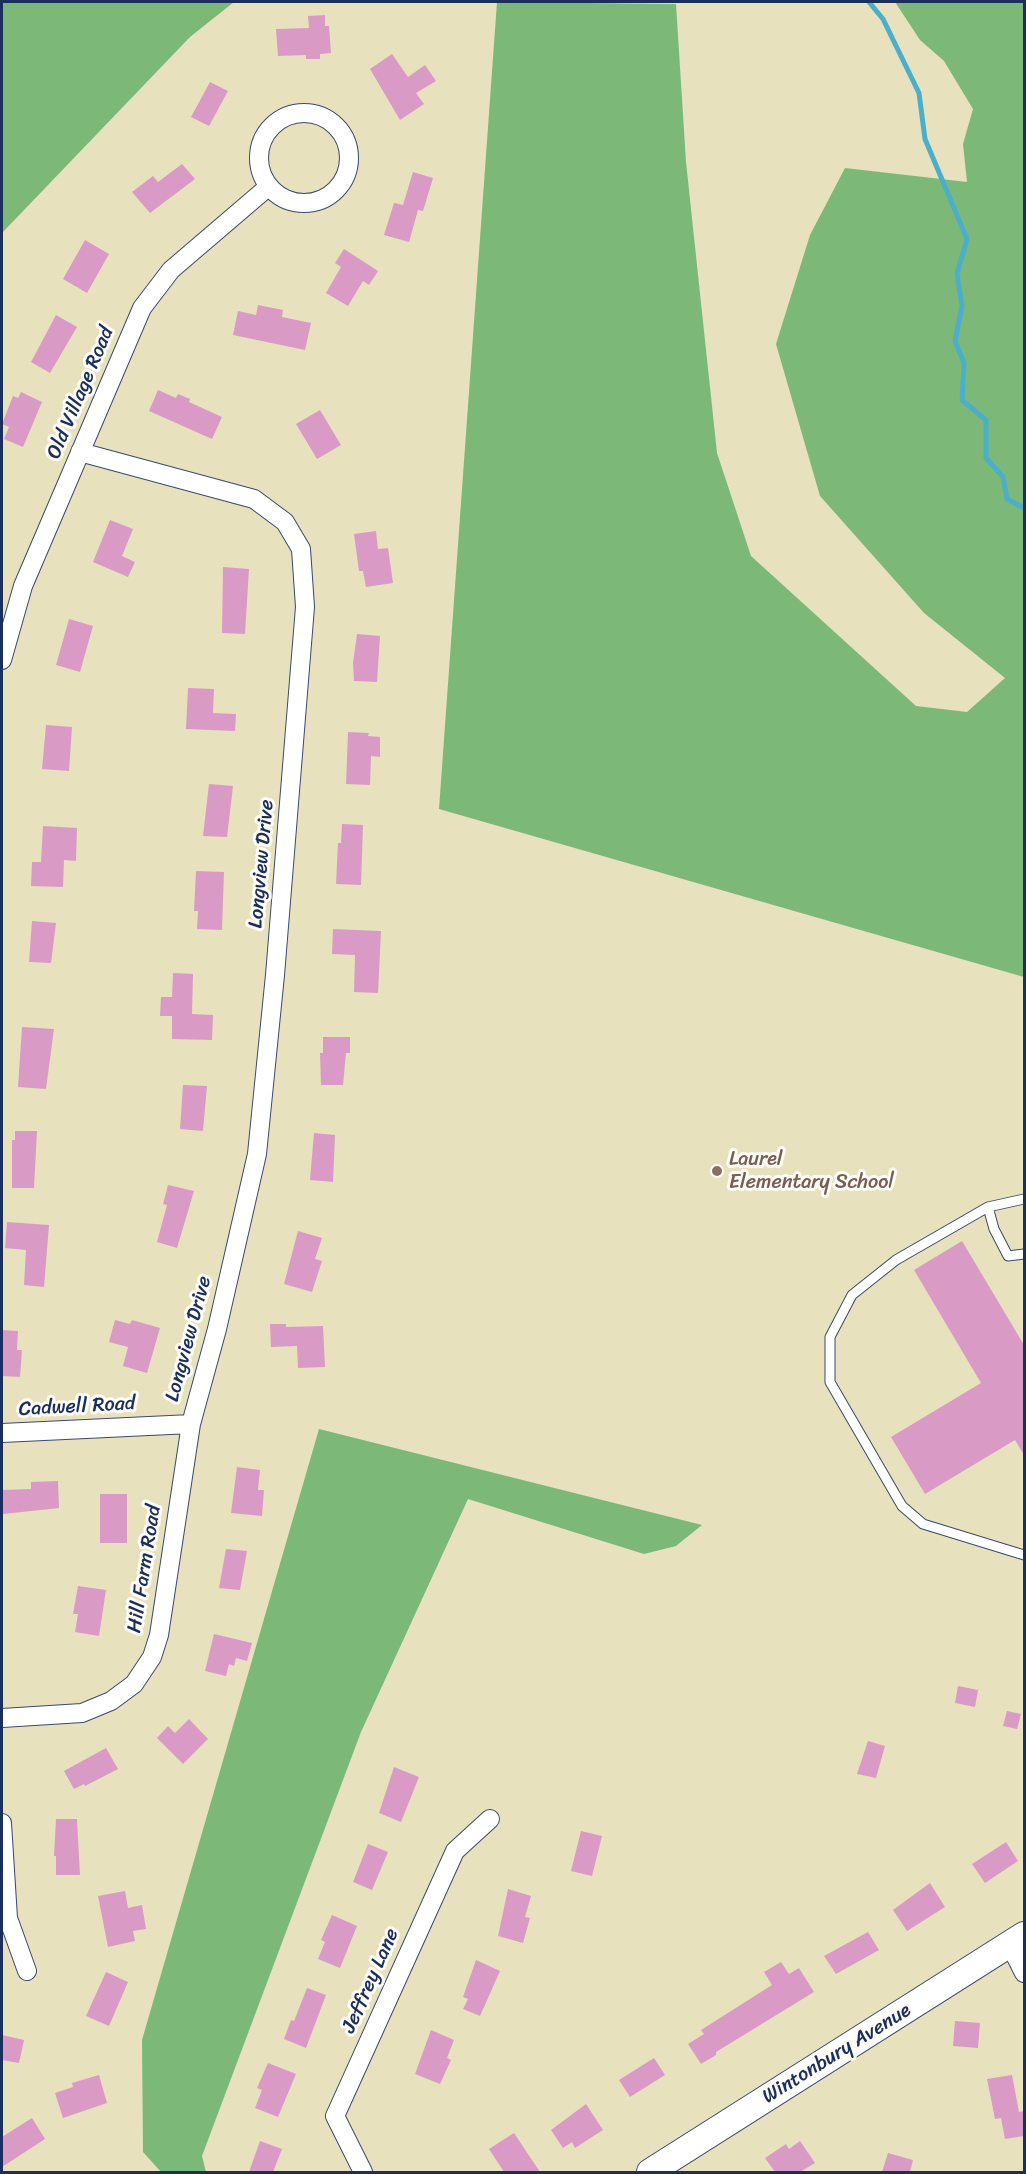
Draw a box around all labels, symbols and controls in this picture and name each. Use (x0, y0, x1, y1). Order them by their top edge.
street label: Old Village Road (42, 323, 120, 463)
street label: Longview Drive (244, 799, 280, 929)
place label: Laurel Elementary School (729, 1148, 894, 1195)
marker: Laurel Elementary School (710, 1164, 724, 1178)
street label: Longview Drive (161, 1274, 217, 1404)
street label: Cadwell Road (18, 1392, 136, 1422)
street label: Hill Farm Road (123, 1503, 167, 1635)
street label: Jeffrey Lane (337, 1925, 405, 2037)
street label: Wintonbury Avenue (758, 1999, 916, 2109)

